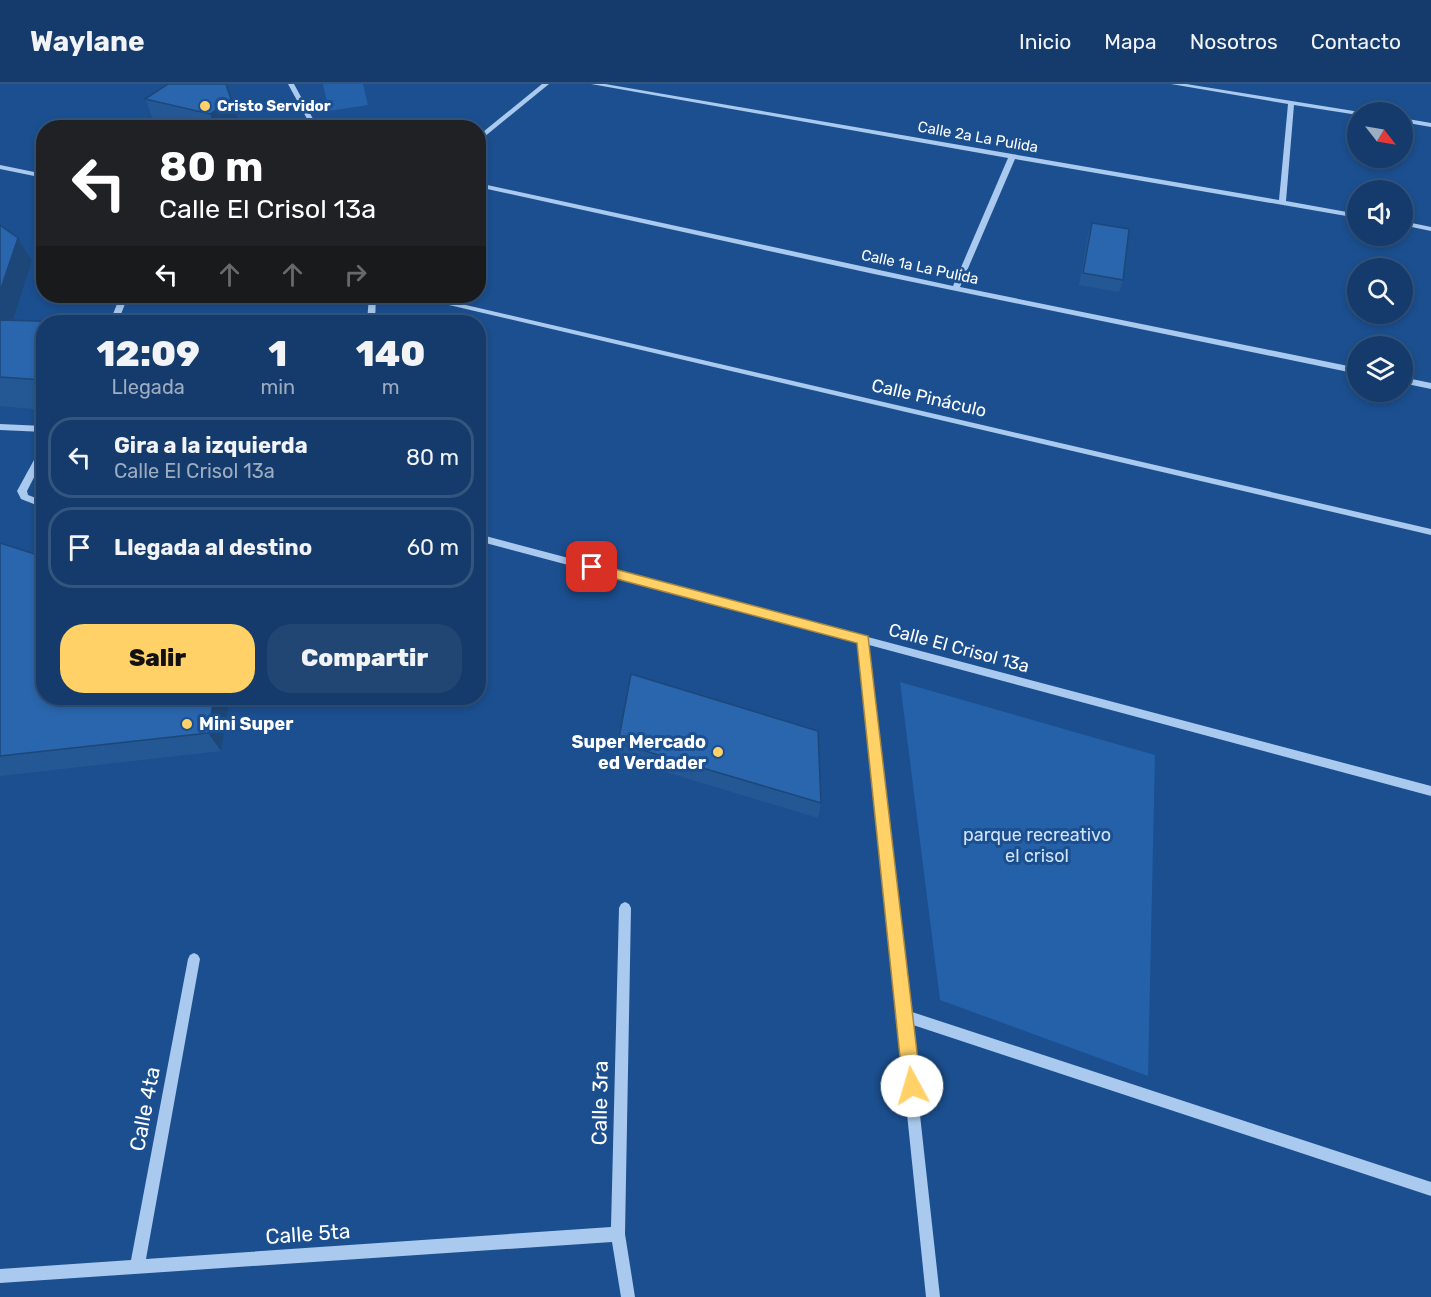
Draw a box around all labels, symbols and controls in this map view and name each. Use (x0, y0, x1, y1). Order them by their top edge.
text: Waylane (30, 25, 145, 58)
text: Inicio (1019, 29, 1071, 54)
text: Mapa (1104, 29, 1157, 54)
text: Nosotros (1190, 29, 1278, 54)
text: Contacto (1311, 29, 1401, 54)
place label: Cristo Servidor (217, 97, 331, 115)
marker: Cristo Servidor (198, 99, 212, 113)
north arrow (1347, 102, 1413, 168)
map controls (1347, 102, 1413, 402)
street label: Calle 2a La Pulida (916, 118, 1040, 156)
text: 80 m (159, 142, 263, 192)
icon: left (60, 144, 138, 222)
button: sound (1347, 180, 1413, 246)
text: Calle El Crisol 13a (159, 193, 376, 225)
street label: Calle 1a La Pulida (860, 246, 980, 288)
icon: left (150, 258, 183, 291)
icon: ahead (213, 258, 246, 291)
icon: ahead (276, 258, 309, 291)
icon: right (339, 258, 372, 291)
button: search (1347, 258, 1413, 324)
text: 12:09 (97, 332, 200, 375)
text: 1 (268, 332, 287, 375)
text: 140 (356, 332, 425, 375)
button: layers (1347, 336, 1413, 402)
street label: Calle Pináculo (869, 374, 989, 422)
text: Llegada (112, 375, 185, 399)
text: min (260, 375, 295, 399)
text: m (382, 375, 399, 399)
text: Gira a la izquierda (114, 432, 308, 459)
icon: left (63, 441, 96, 474)
text: 80 m (406, 444, 459, 471)
text: Calle El Crisol 13a (114, 459, 275, 483)
icon: arrive (63, 531, 96, 564)
text: Llegada al destino (114, 534, 312, 561)
text: 60 m (407, 534, 459, 561)
pin (566, 541, 617, 592)
icon: arrive (575, 550, 608, 583)
street label: Calle El Crisol 13a (886, 619, 1032, 677)
button: Salir (60, 624, 255, 693)
button: Compartir (267, 624, 462, 693)
place label: Mini Super (199, 713, 293, 735)
marker: Mini Super (180, 717, 194, 731)
place label: Super Mercado ed Verdader (572, 731, 706, 774)
marker: Super Mercado ed Verdader (711, 745, 725, 759)
park label: parque recreativo el crisol (963, 824, 1111, 867)
position arrow (880, 1054, 944, 1118)
street label: Calle 3ra (586, 1060, 613, 1146)
street label: Calle 4ta (124, 1065, 165, 1153)
street label: Calle 5ta (265, 1218, 351, 1249)

